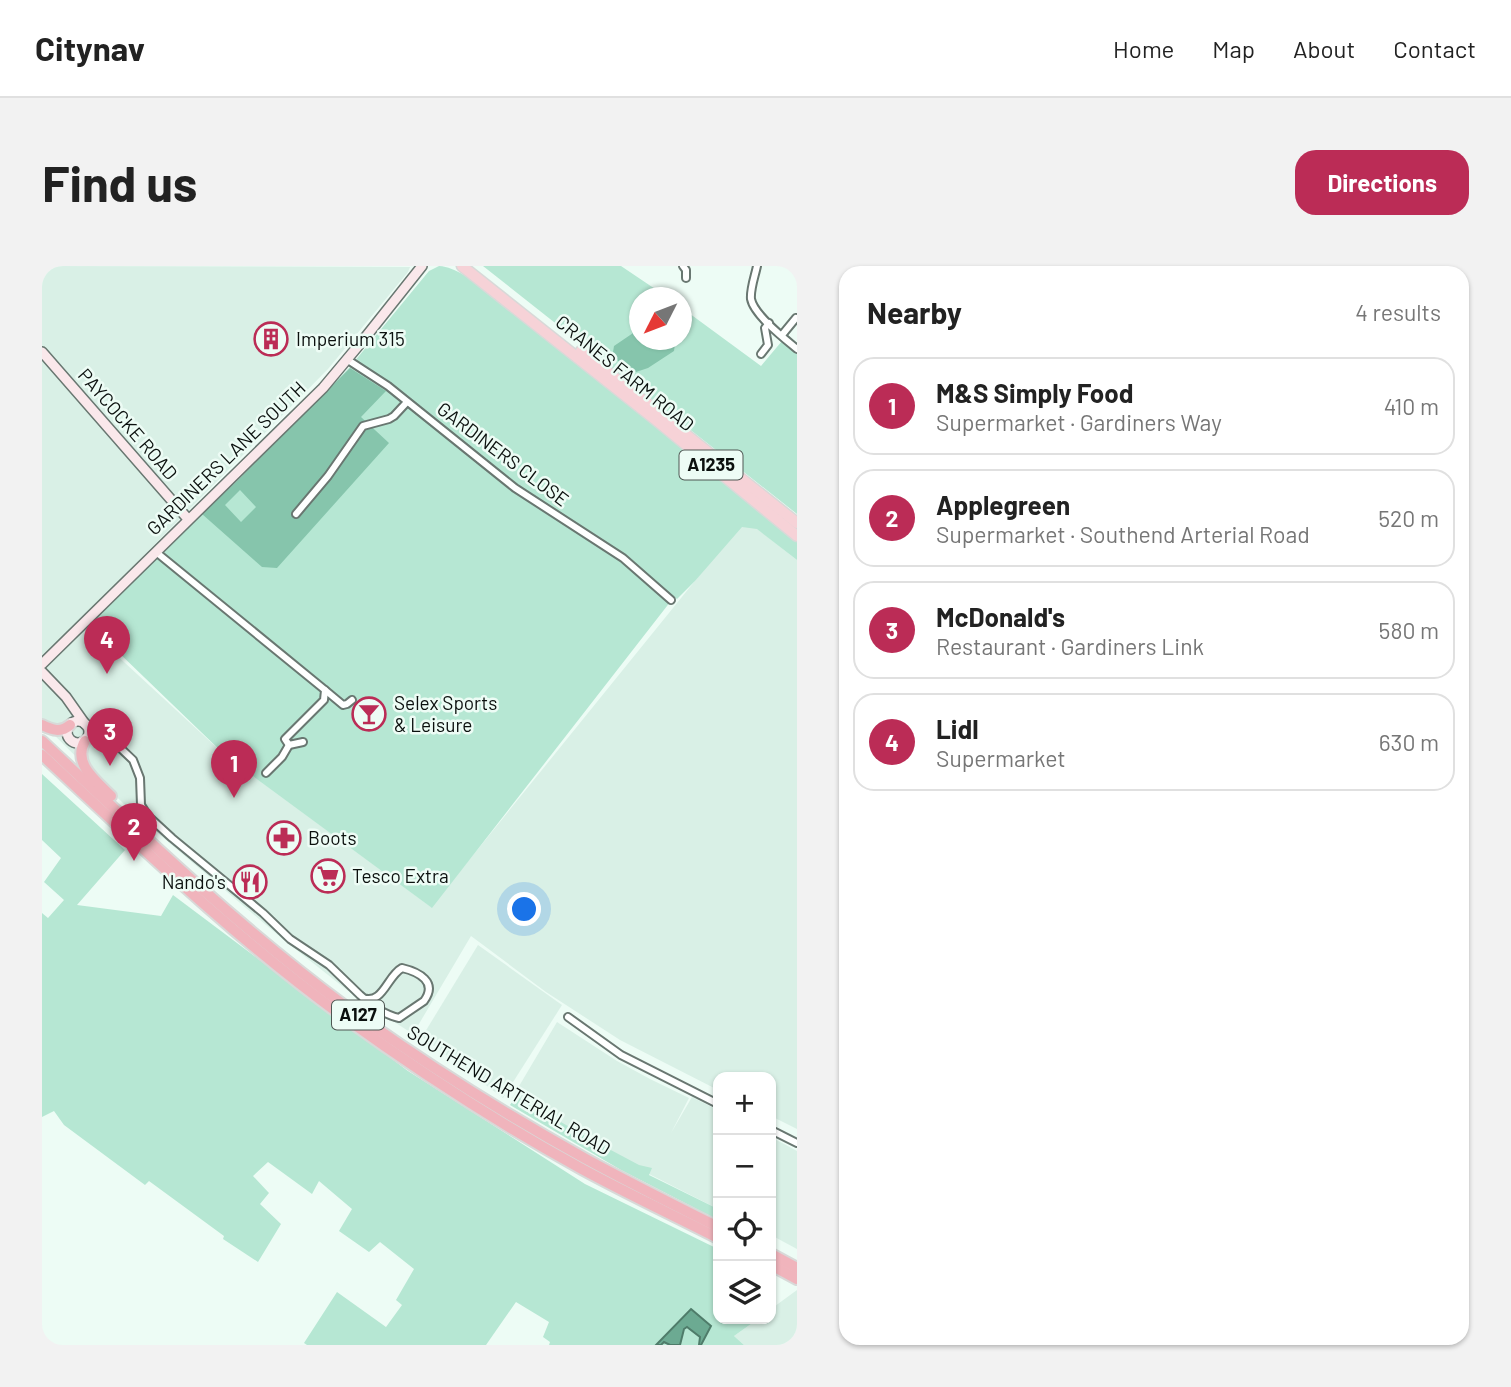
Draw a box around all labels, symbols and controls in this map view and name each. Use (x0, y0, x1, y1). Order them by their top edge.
text: Citynav (35, 28, 145, 68)
text: Home (1113, 34, 1174, 63)
text: Map (1212, 34, 1255, 63)
text: About (1293, 34, 1355, 63)
text: Contact (1393, 34, 1476, 63)
button: Directions (1295, 150, 1469, 215)
text: Find us (42, 153, 197, 212)
north arrow (629, 287, 692, 350)
text: Nearby (867, 294, 962, 330)
text: 4 results (1355, 298, 1441, 326)
street label: CRANES FARM ROAD (551, 310, 699, 436)
building icon: Imperium 315 (252, 320, 290, 358)
place label: Imperium 315 (296, 327, 405, 350)
street label: PAYCOCKE ROAD (74, 363, 183, 484)
street label: GARDINERS LANE SOUTH (142, 376, 310, 539)
text: M&S Simply Food (936, 377, 1134, 408)
text: 1 (888, 392, 896, 420)
text: 410 m (1384, 392, 1439, 420)
street label: GARDINERS CLOSE (433, 397, 574, 511)
text: Supermarket · Gardiners Way (936, 408, 1222, 436)
road number: A1235 (680, 450, 742, 480)
text: Applegreen (936, 489, 1070, 520)
text: 2 (886, 504, 898, 532)
text: 520 m (1378, 504, 1439, 532)
text: Supermarket · Southend Arterial Road (936, 520, 1310, 548)
text: McDonald's (936, 601, 1065, 632)
pin: 4 (84, 616, 130, 674)
text: 3 (886, 616, 898, 644)
text: 580 m (1379, 616, 1439, 644)
text: Restaurant · Gardiners Link (936, 632, 1204, 660)
place label: Selex Sports & Leisure (394, 691, 497, 736)
bar icon: Selex Sports & Leisure (350, 695, 388, 733)
pin: 3 (87, 708, 133, 766)
text: Lidl (936, 713, 979, 744)
text: 4 (885, 728, 899, 756)
text: 630 m (1379, 728, 1439, 756)
pin: 1 (211, 740, 257, 798)
text: Supermarket (936, 744, 1066, 772)
pin: 2 (111, 803, 157, 861)
pharmacy icon: Boots (265, 819, 303, 857)
place label: Boots (308, 826, 357, 849)
supermarket icon: Tesco Extra (309, 857, 347, 895)
restaurant icon: Nando's (231, 863, 269, 901)
place label: Tesco Extra (352, 864, 449, 887)
place label: Nando's (162, 870, 226, 893)
your location (507, 892, 541, 926)
road number: A127 (332, 1000, 384, 1030)
street label: SOUTHEND ARTERIAL ROAD (404, 1020, 615, 1159)
map controls (713, 1072, 776, 1324)
button: + (713, 1072, 776, 1135)
button: − (713, 1135, 776, 1198)
button: locate (713, 1198, 776, 1261)
button: layers (713, 1261, 776, 1324)

